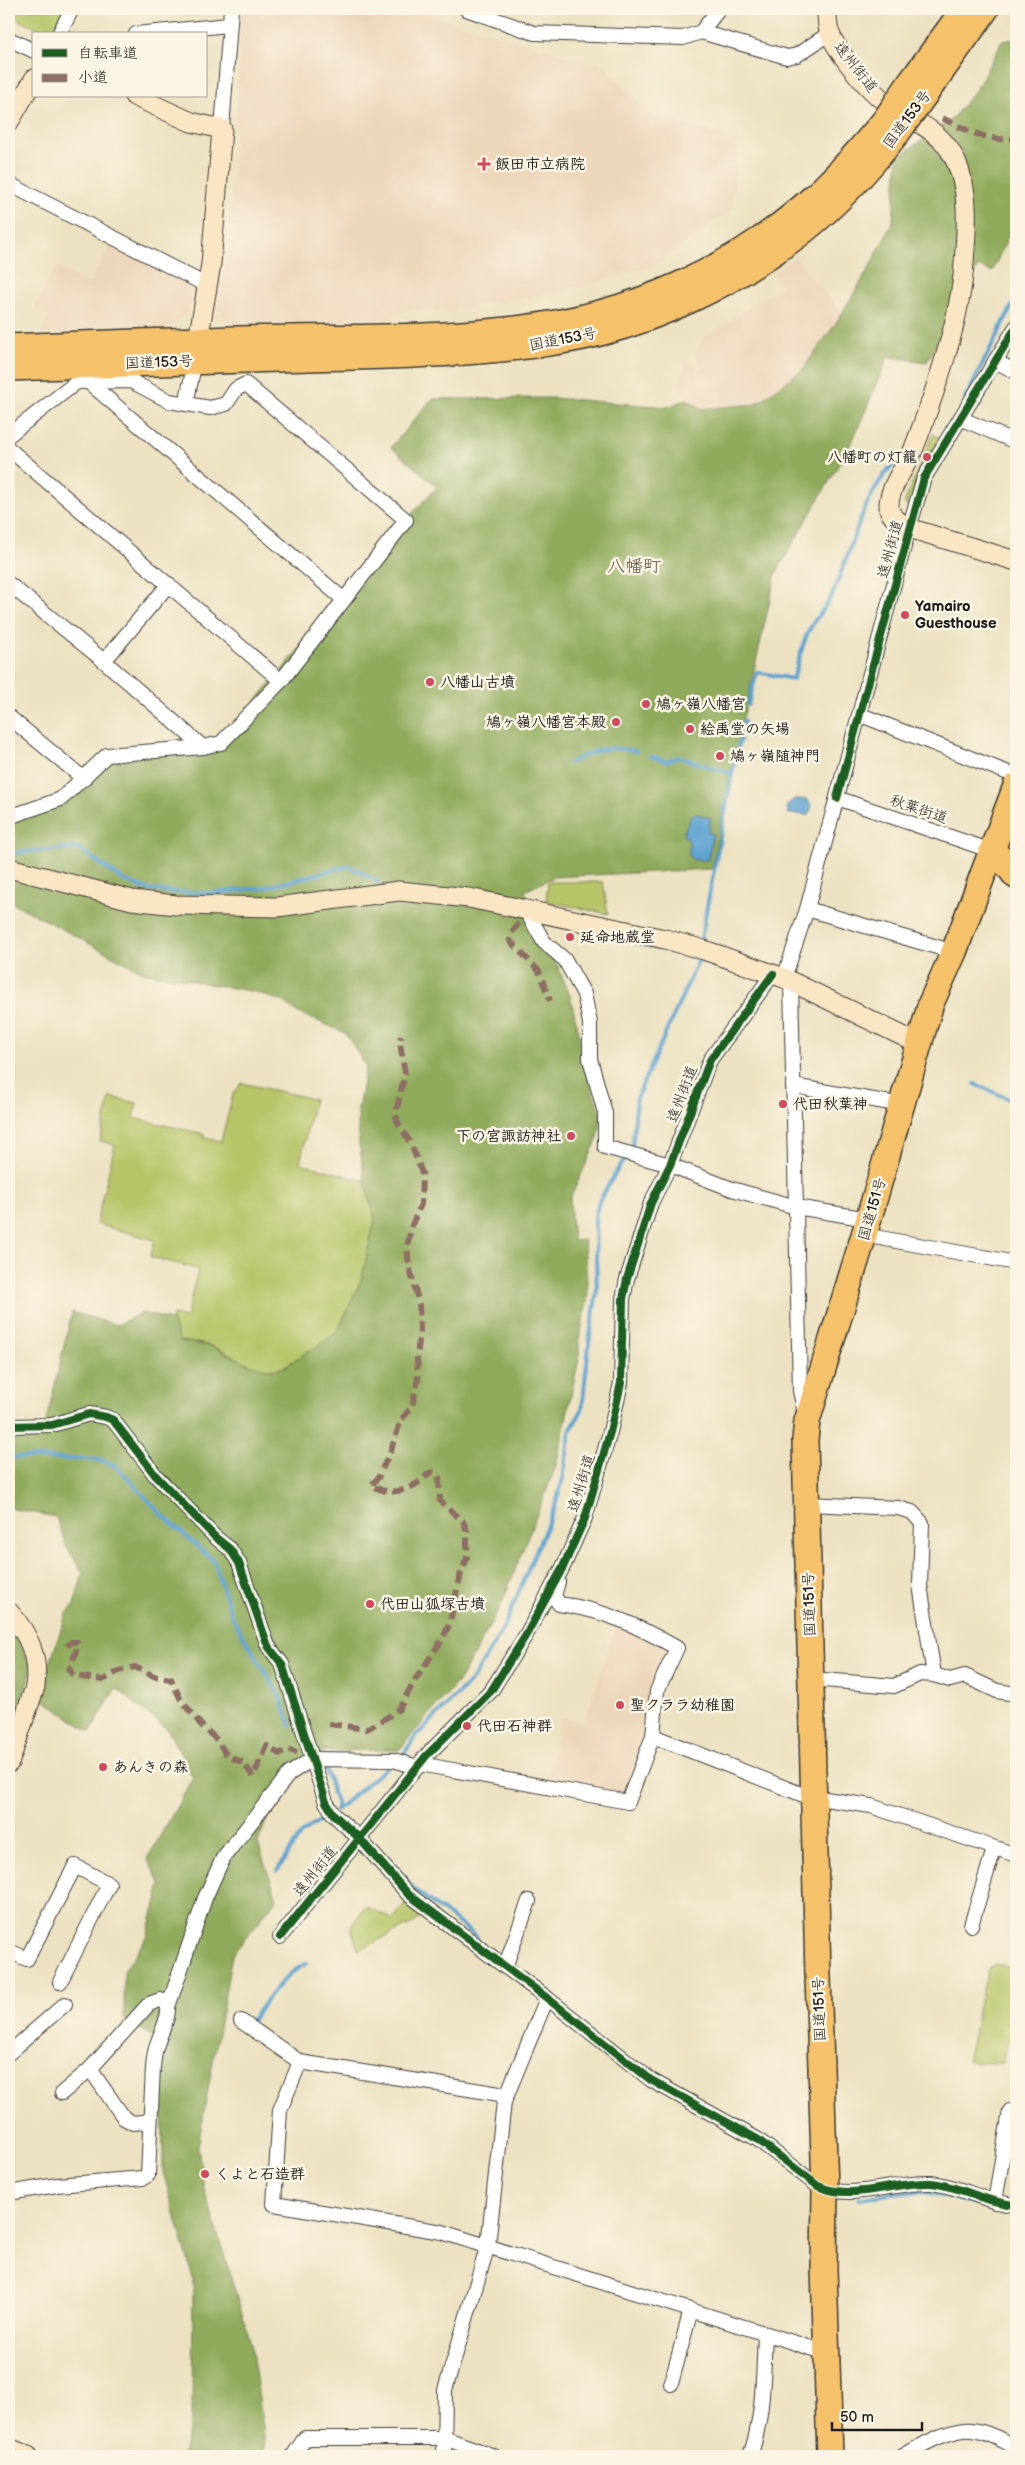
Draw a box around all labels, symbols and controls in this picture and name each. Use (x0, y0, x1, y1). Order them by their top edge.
legend (32, 32, 208, 98)
street label: 遠州街道 (830, 38, 882, 97)
text: 自転車道 (78, 44, 138, 63)
text: 小道 (78, 68, 108, 87)
street label: 国道153号 (879, 86, 936, 152)
place label: 飯田市立病院 (495, 155, 585, 174)
marker: 飯田市立病院 (477, 157, 491, 171)
street label: 国道153号 (528, 324, 599, 355)
street label: 国道153号 (124, 352, 194, 373)
place label: 八幡町の灯籠 (827, 448, 917, 467)
marker: 八幡町の灯籠 (921, 451, 933, 463)
street label: 遠州街道 (874, 518, 907, 581)
district label: 八幡町 (607, 556, 661, 577)
place label: Yamairo Guesthouse (915, 597, 997, 633)
marker: Yamairo Guesthouse (899, 609, 911, 621)
place label: 八幡山古墳 (440, 673, 515, 692)
marker: 八幡山古墳 (424, 676, 436, 688)
place label: 鳩ヶ嶺八幡宮 (656, 695, 746, 714)
marker: 鳩ヶ嶺八幡宮 (640, 698, 652, 710)
place label: 鳩ヶ嶺八幡宮本殿 (486, 713, 606, 732)
marker: 鳩ヶ嶺八幡宮本殿 (610, 716, 622, 728)
place label: 絵禹堂の矢場 (700, 720, 790, 739)
marker: 絵禹堂の矢場 (684, 723, 696, 735)
place label: 鳩ヶ嶺随神門 (730, 747, 820, 766)
marker: 鳩ヶ嶺随神門 (714, 750, 726, 762)
street label: 秋葉街道 (887, 791, 950, 828)
place label: 延命地蔵堂 (580, 928, 655, 947)
marker: 延命地蔵堂 (564, 931, 576, 943)
street label: 遠州街道 (663, 1063, 702, 1126)
place label: 代田秋葉神 (793, 1095, 868, 1114)
marker: 代田秋葉神 (777, 1098, 789, 1110)
place label: 下の宮諏訪神社 (456, 1127, 561, 1146)
marker: 下の宮諏訪神社 (565, 1130, 577, 1142)
street label: 国道151号 (854, 1175, 891, 1243)
street label: 遠州街道 (564, 1452, 599, 1515)
street label: 国道151号 (799, 1571, 820, 1637)
place label: 代田山狐塚古墳 (380, 1595, 485, 1614)
marker: 代田山狐塚古墳 (364, 1598, 376, 1610)
place label: 聖クララ幼稚園 (630, 1696, 735, 1715)
marker: 聖クララ幼稚園 (614, 1699, 626, 1711)
place label: 代田石神群 (477, 1717, 552, 1736)
marker: 代田石神群 (461, 1720, 473, 1732)
place label: あんきの森 (113, 1758, 188, 1777)
marker: あんきの森 (97, 1761, 109, 1773)
street label: 遠州街道 (289, 1842, 342, 1901)
street label: 国道151号 (809, 1976, 830, 2042)
place label: くよと石造群 (215, 2165, 305, 2184)
marker: くよと石造群 (199, 2168, 211, 2180)
scale bar (832, 2400, 922, 2432)
text: 50 m (840, 2408, 874, 2427)

